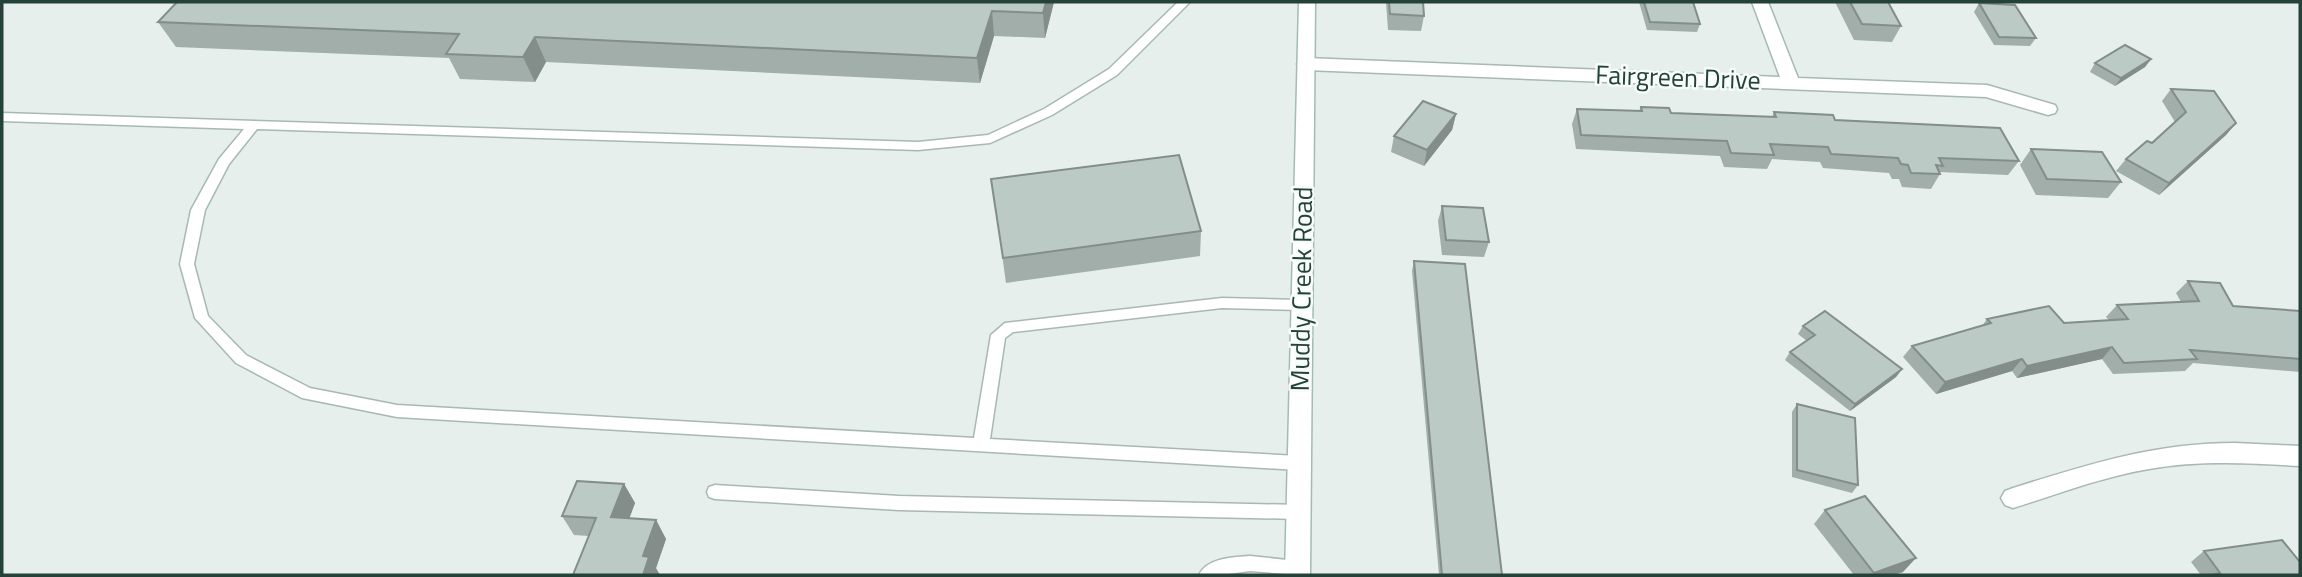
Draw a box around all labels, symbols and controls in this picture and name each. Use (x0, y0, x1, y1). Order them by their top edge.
street label: Fairgreen Drive (1595, 55, 1761, 99)
street label: Muddy Creek Road (1280, 186, 1322, 392)

